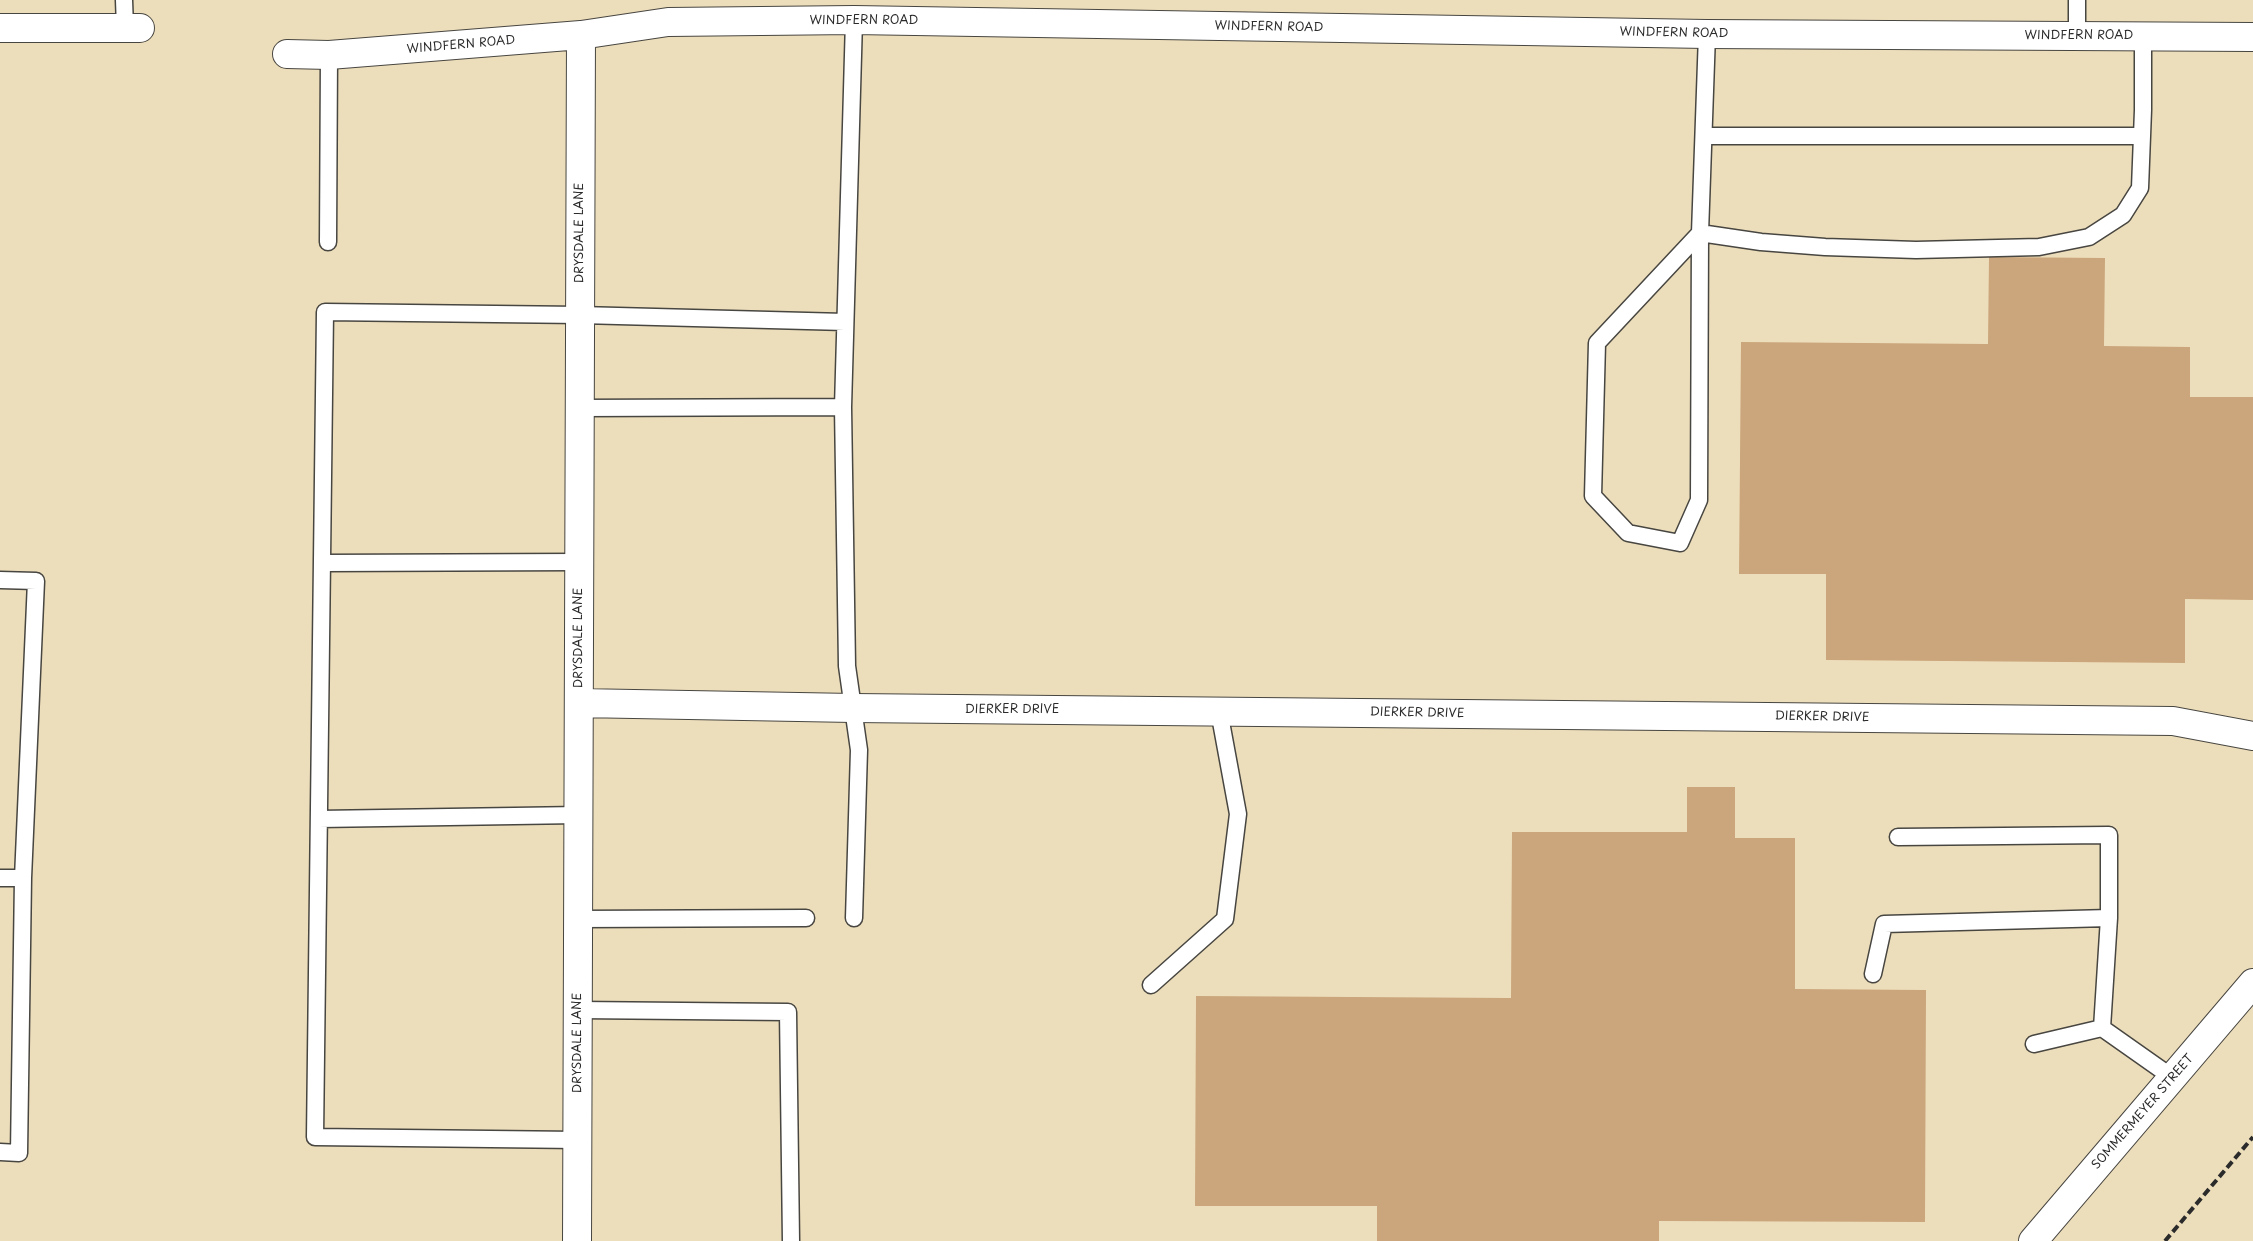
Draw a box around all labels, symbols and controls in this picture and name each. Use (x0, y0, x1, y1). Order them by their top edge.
street label: WINDFERN ROAD (810, 14, 918, 28)
street label: WINDFERN ROAD (1215, 19, 1323, 35)
street label: WINDFERN ROAD (1620, 25, 1728, 41)
street label: WINDFERN ROAD (2025, 29, 2133, 43)
street label: WINDFERN ROAD (406, 33, 516, 57)
street label: DRYSDALE LANE (573, 183, 587, 283)
street label: DRYSDALE LANE (572, 588, 586, 688)
street label: DIERKER DRIVE (965, 703, 1059, 717)
street label: DIERKER DRIVE (1370, 705, 1464, 721)
street label: DIERKER DRIVE (1775, 709, 1869, 725)
street label: DRYSDALE LANE (571, 993, 585, 1093)
street label: SOMMERMEYER STREET (2089, 1052, 2197, 1172)

